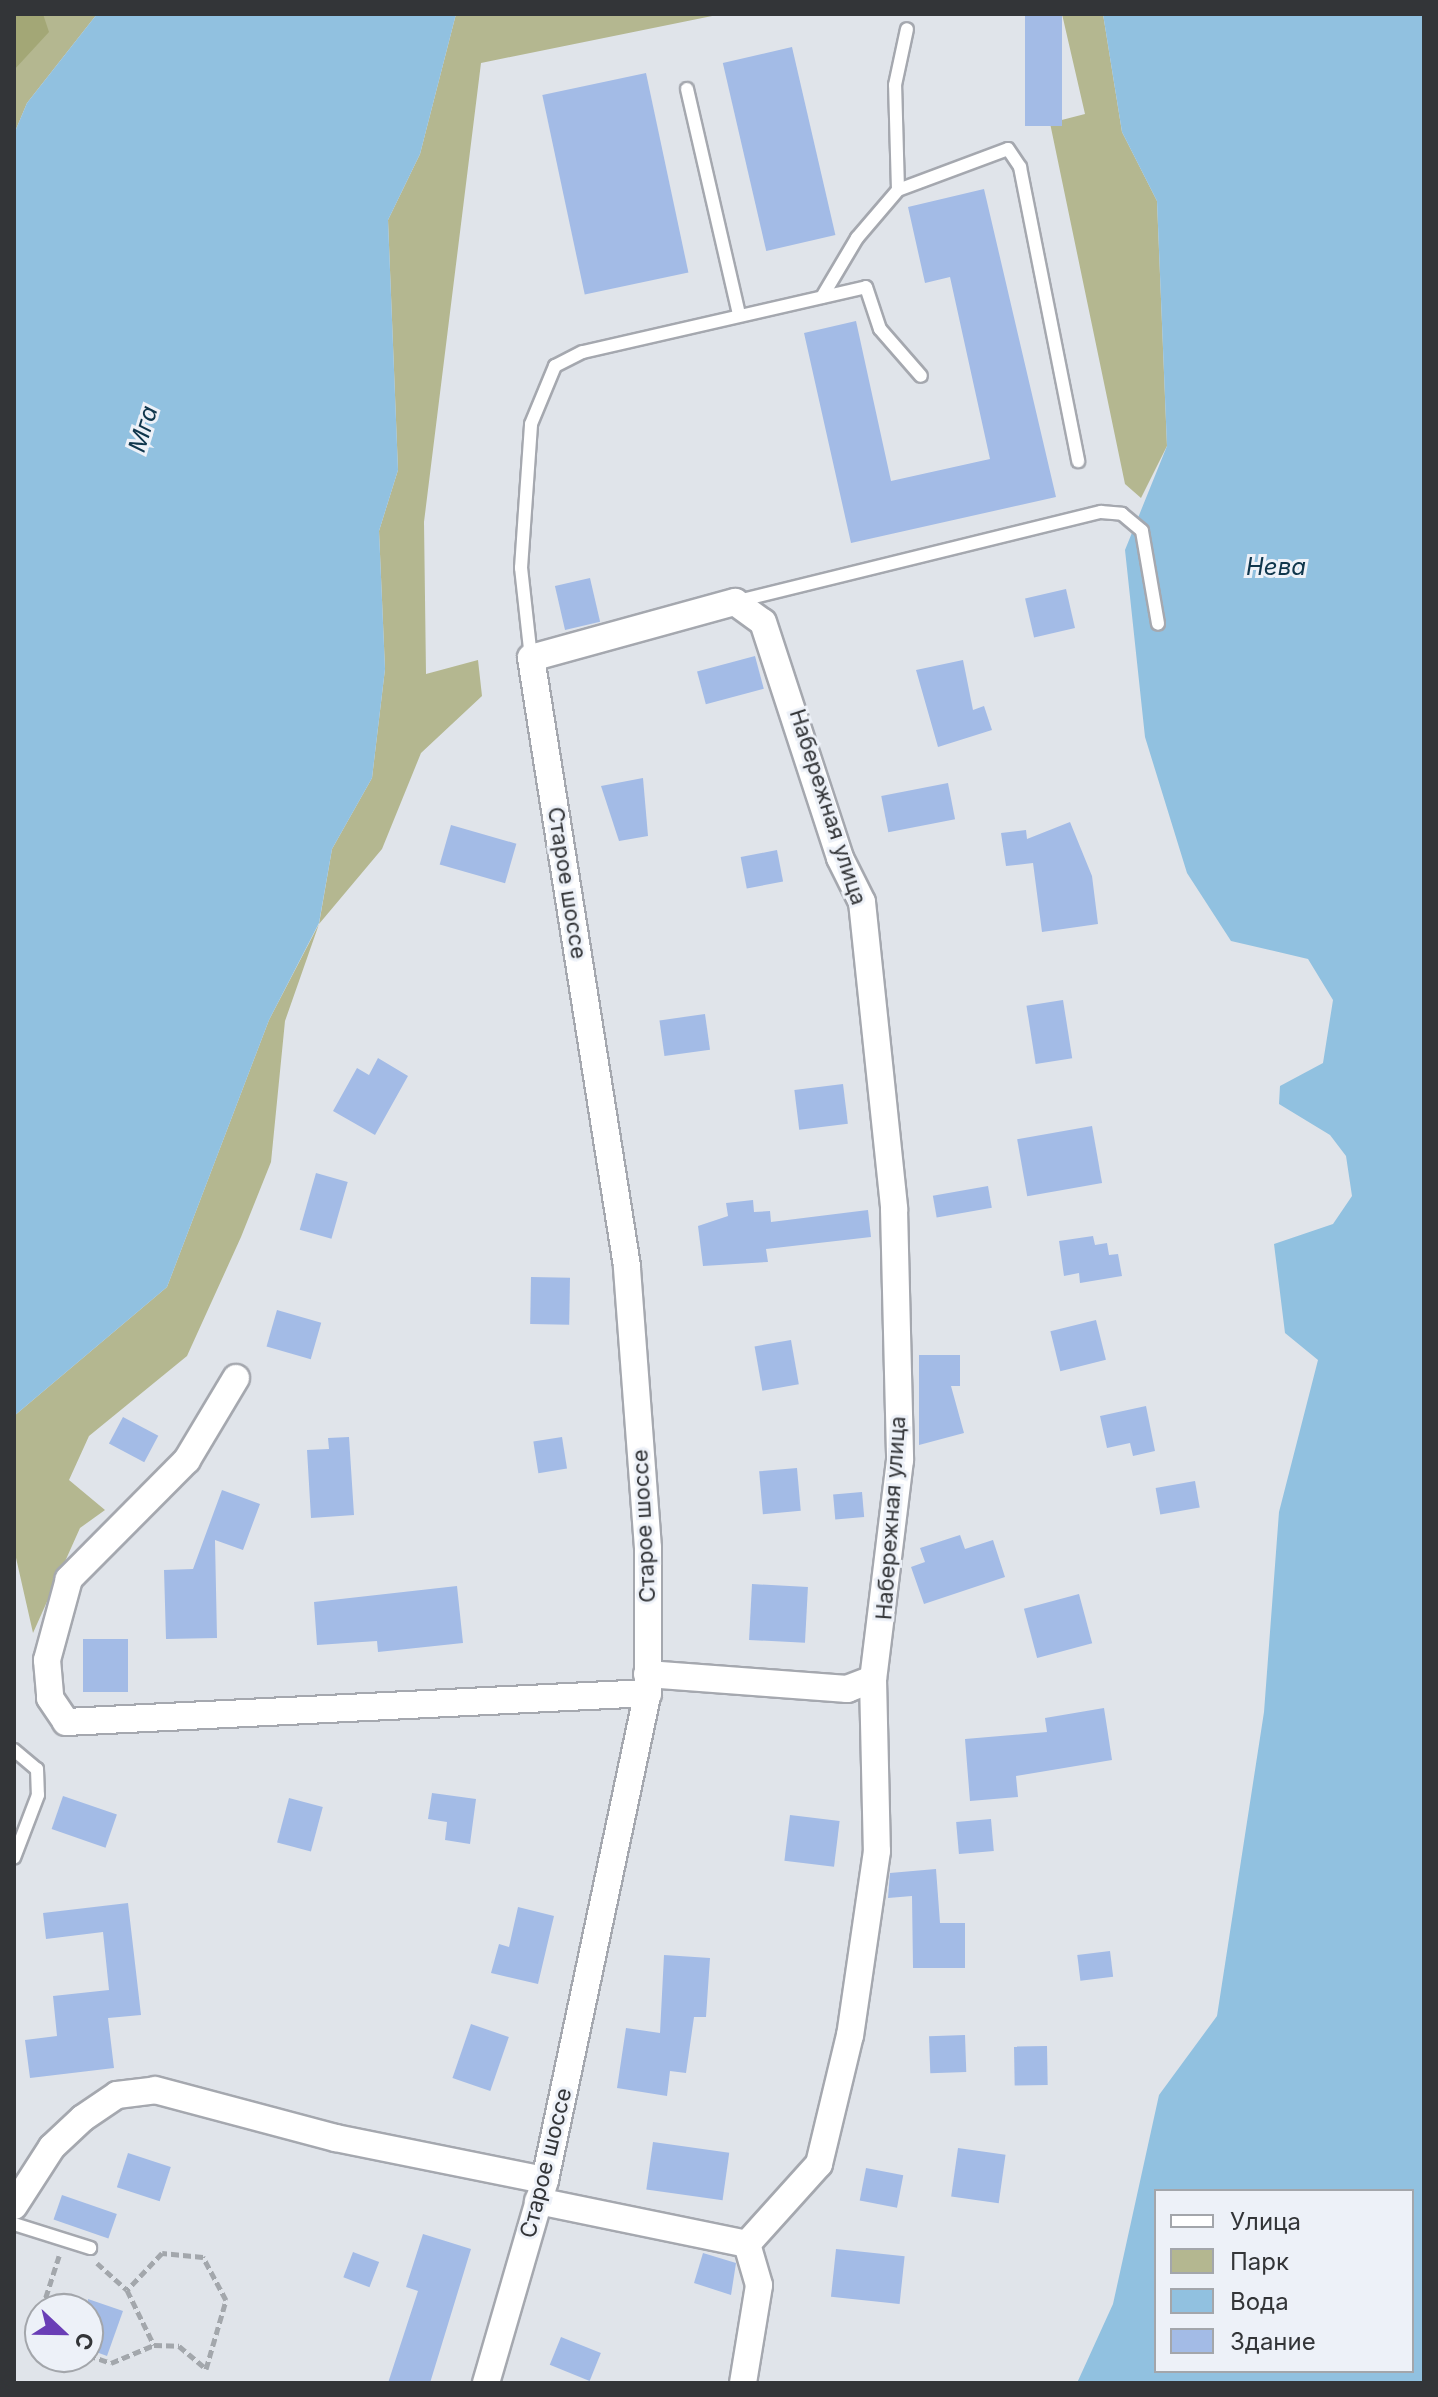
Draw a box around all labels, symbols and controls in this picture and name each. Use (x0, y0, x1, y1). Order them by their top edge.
water label: Мга (122, 402, 164, 456)
water label: Нева (1246, 553, 1306, 581)
street label: Набережная улица (784, 706, 872, 908)
street label: Старое шоссе (542, 805, 592, 961)
street label: Набережная улица (871, 1415, 911, 1621)
street label: Старое шоссе (627, 1449, 661, 1603)
street label: Старое шоссе (515, 2085, 577, 2241)
legend (1154, 2189, 1414, 2373)
text: Улица (1230, 2207, 1301, 2236)
text: Парк (1230, 2247, 1289, 2276)
text: Вода (1230, 2287, 1289, 2316)
north arrow (24, 2293, 104, 2373)
text: Здание (1230, 2327, 1316, 2356)
text: С (69, 2329, 100, 2354)

